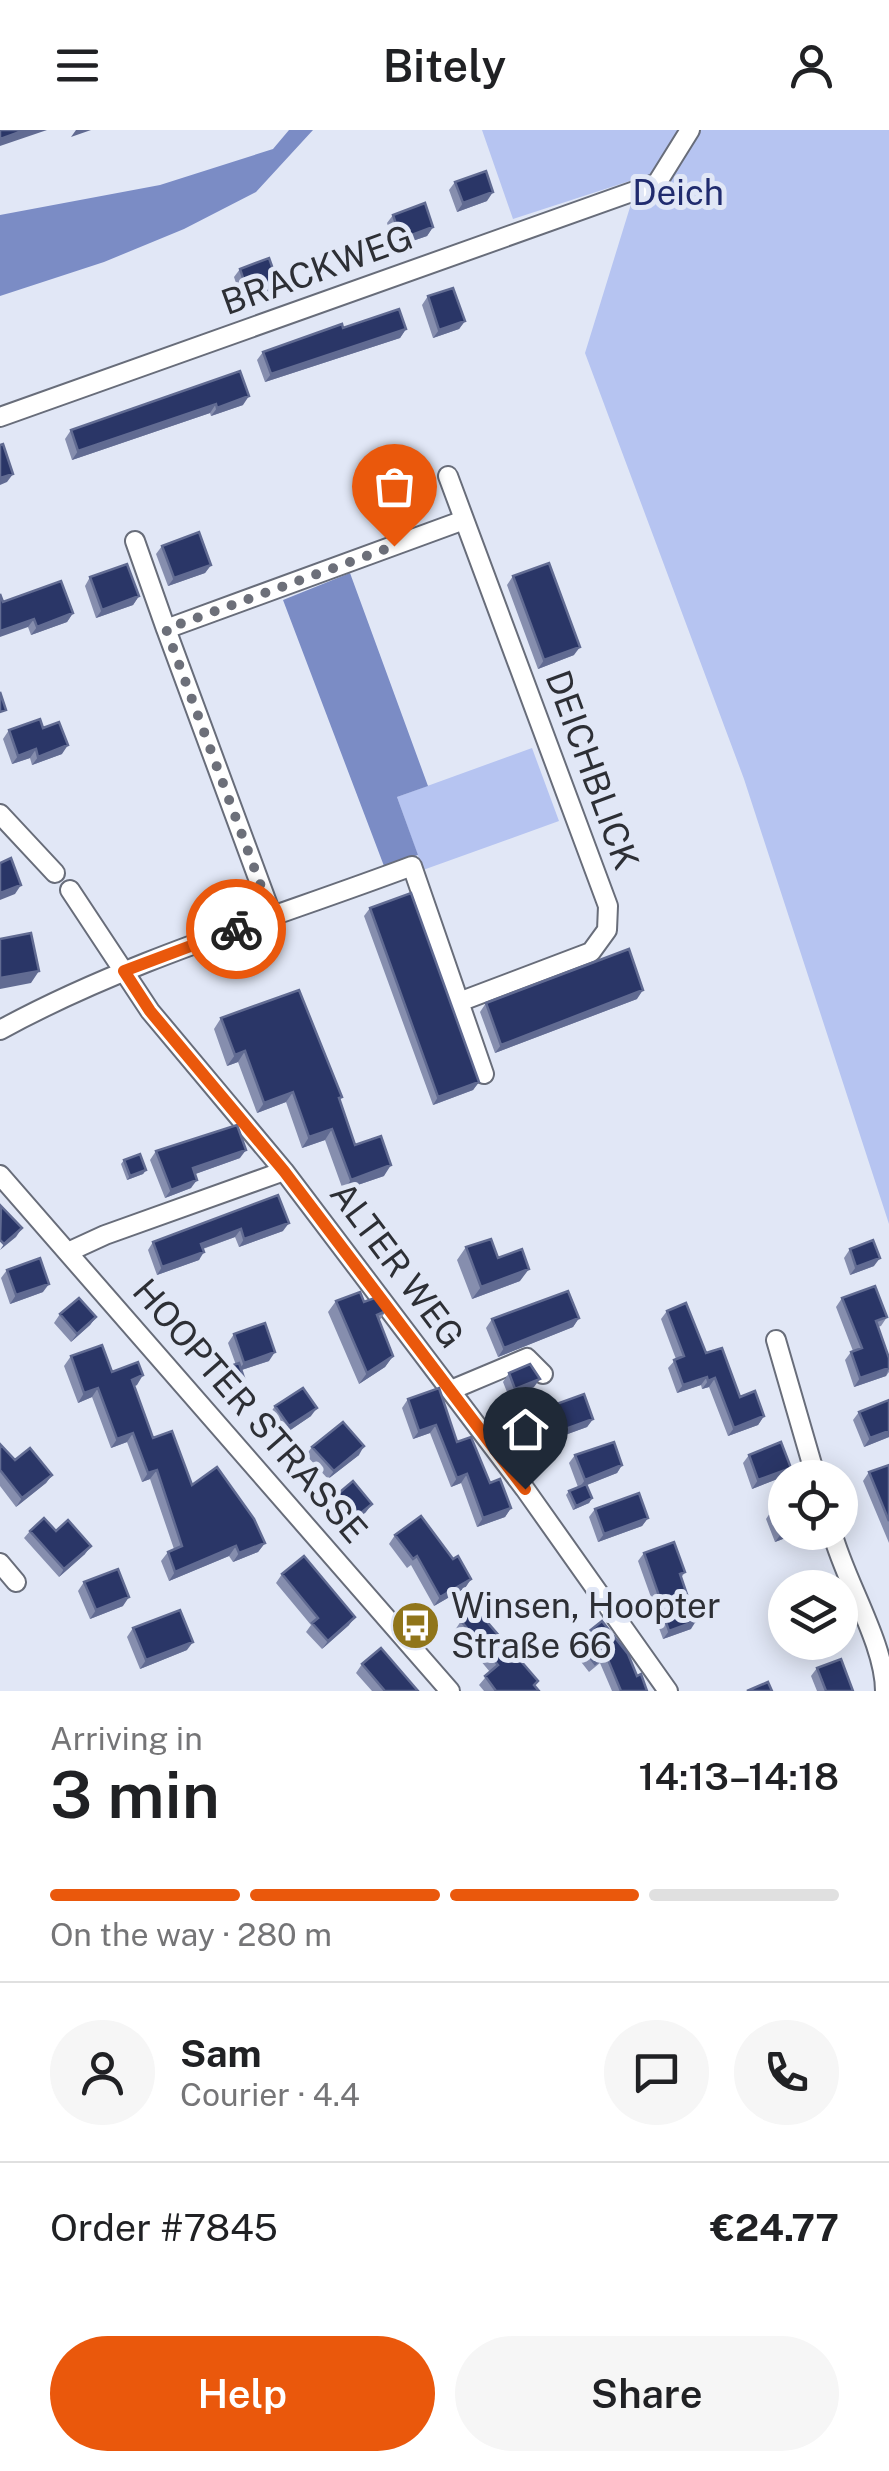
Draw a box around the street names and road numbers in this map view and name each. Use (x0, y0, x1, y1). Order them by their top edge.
street label: BRACKWEG (216, 216, 418, 323)
street label: DEICHBLICK (537, 665, 647, 875)
street label: ALTER WEG (322, 1174, 473, 1356)
street label: HOOPTER STRASSE (125, 1271, 376, 1551)

